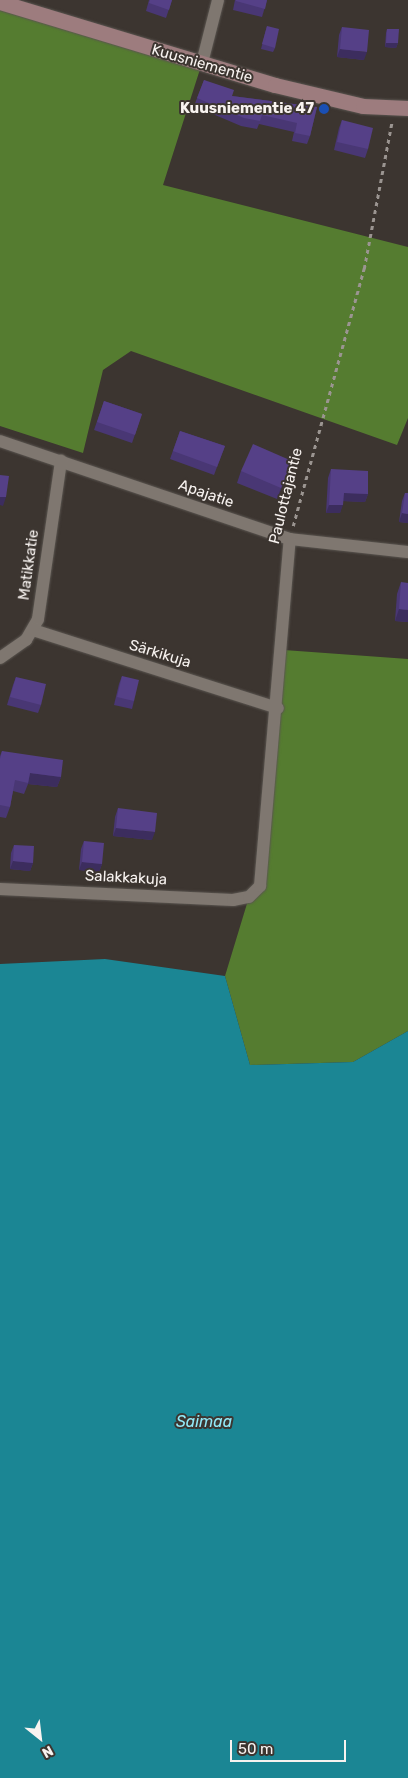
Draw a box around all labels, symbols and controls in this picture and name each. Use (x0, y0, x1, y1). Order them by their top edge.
street label: Kuusniementie (149, 41, 255, 87)
place label: Kuusniementie 47 (180, 100, 314, 118)
marker: Kuusniementie 47 (318, 103, 330, 115)
street label: Paulottajantie (265, 446, 307, 546)
street label: Apajatie (176, 476, 236, 512)
street label: Matikkatie (15, 529, 43, 601)
street label: Särkikuja (127, 636, 193, 672)
street label: Salakkakuja (85, 867, 167, 889)
water label: Saimaa (176, 1412, 232, 1432)
north arrow (15, 1713, 65, 1763)
scale bar (233, 1730, 349, 1762)
text: 50 m (238, 1740, 273, 1758)
text: N (39, 1742, 56, 1761)

